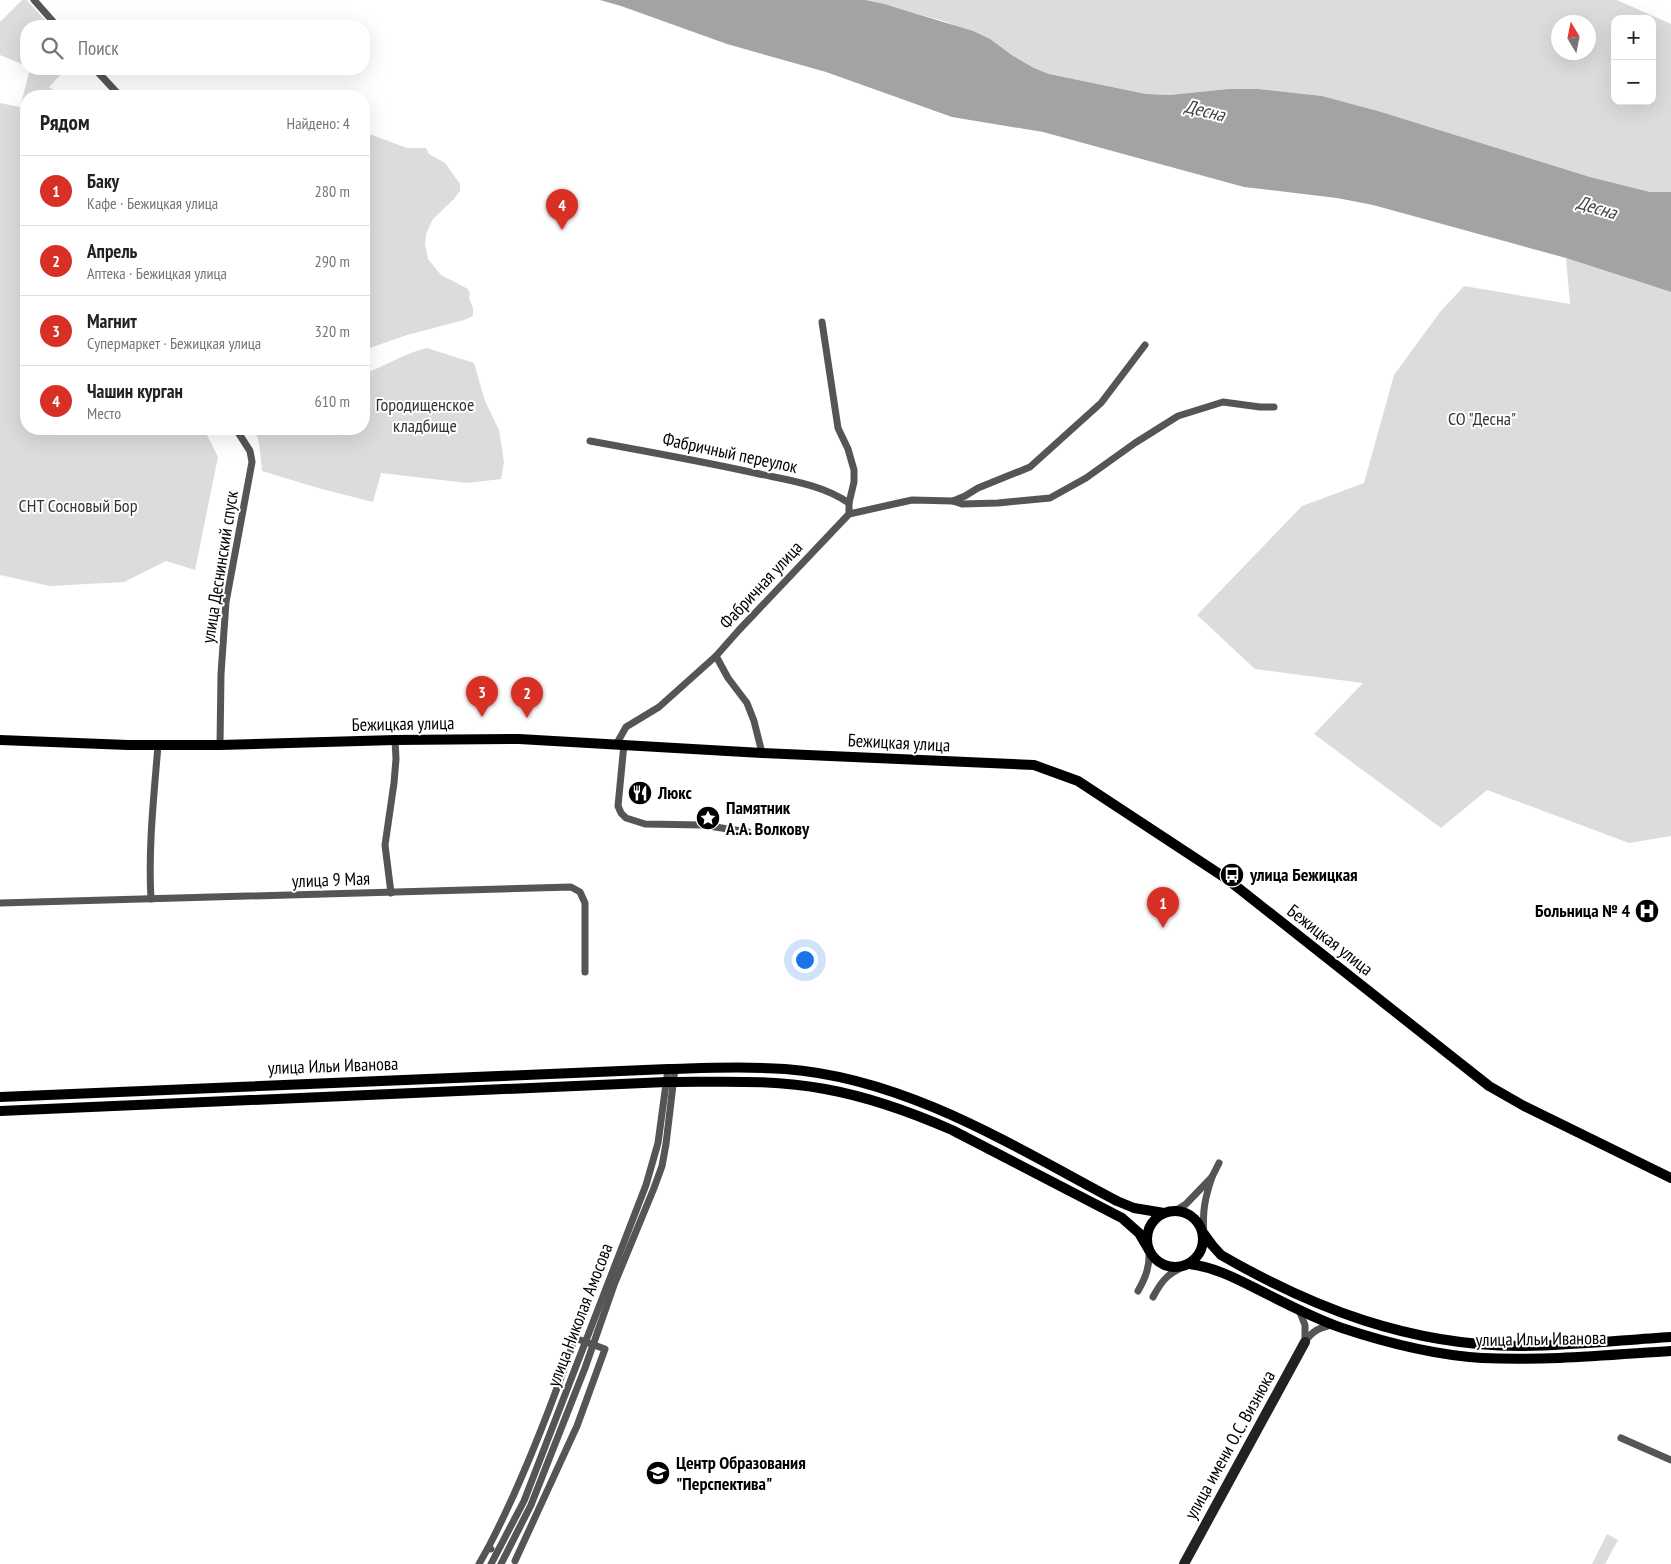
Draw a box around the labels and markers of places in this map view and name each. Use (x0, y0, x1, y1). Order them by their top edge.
pin: 4 (546, 189, 578, 230)
pin: 3 (466, 676, 498, 717)
pin: 2 (511, 677, 543, 718)
restaurant icon: Люкс (627, 780, 653, 806)
place label: Люкс (657, 781, 692, 804)
place label: Памятник А.А. Волкову (725, 796, 810, 840)
place icon: Памятник А.А. Волкову (695, 805, 721, 831)
bus stop icon: улица Бежицкая (1219, 862, 1245, 888)
place label: улица Бежицкая (1249, 863, 1358, 886)
pin: 1 (1147, 887, 1179, 928)
hospital icon: Больница № 4 (1634, 898, 1660, 924)
place label: Больница № 4 (1535, 899, 1630, 922)
place label: Центр Образования "Перспектива" (676, 1451, 806, 1495)
school or university icon: Центр Образования "Перспектива" (645, 1460, 671, 1486)

